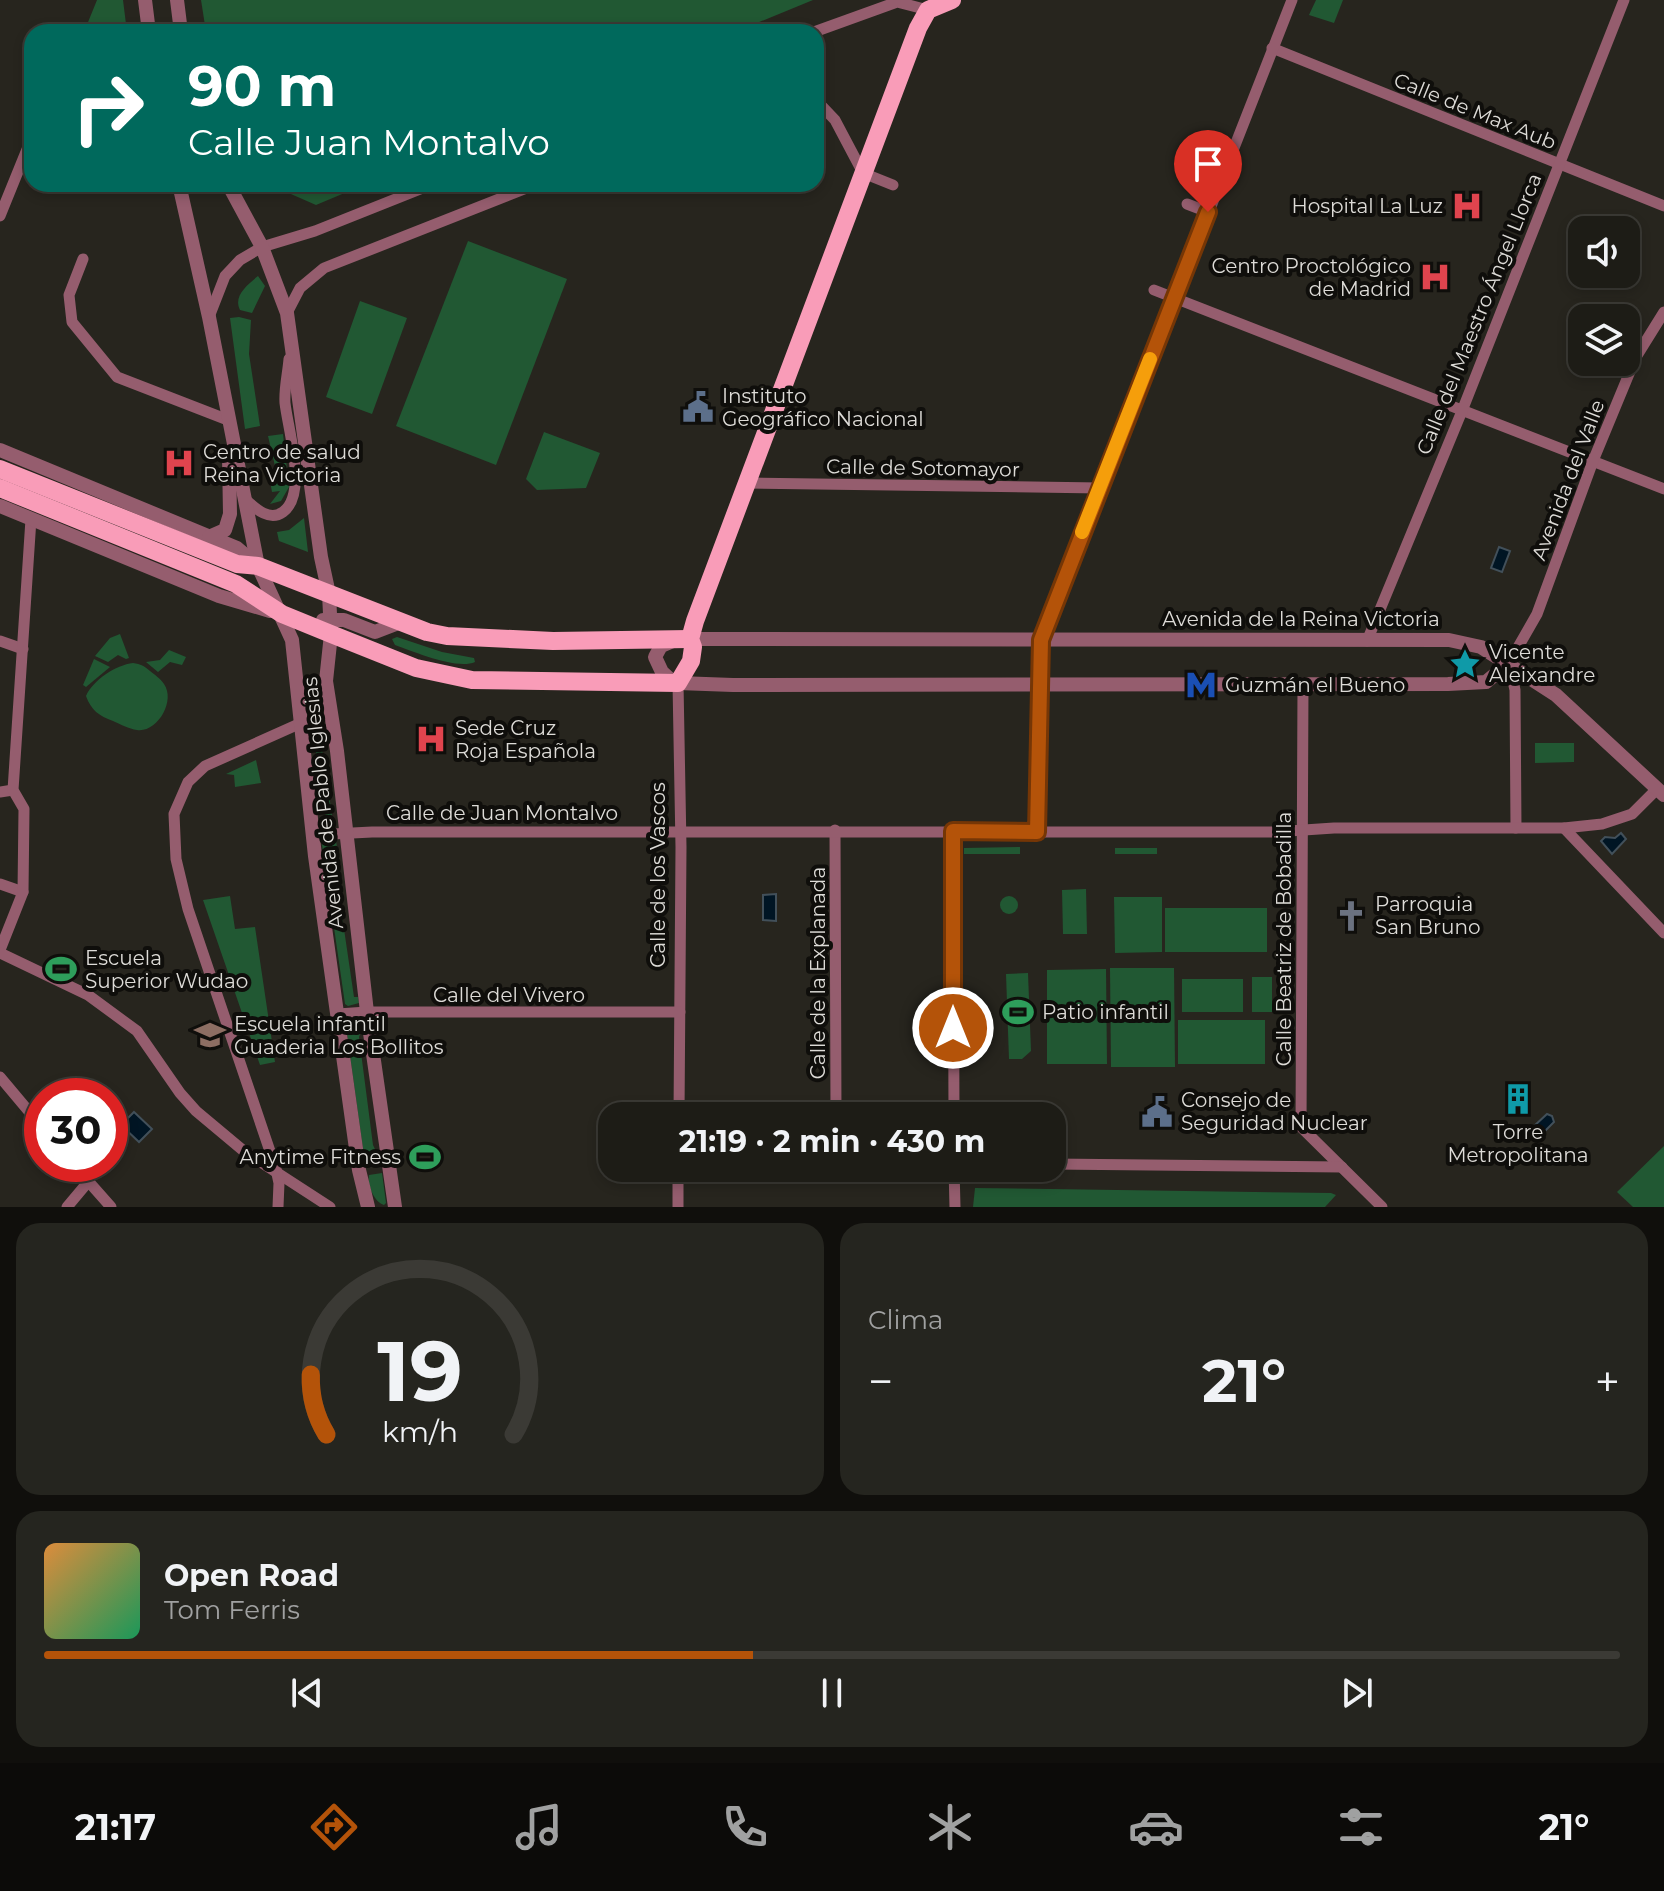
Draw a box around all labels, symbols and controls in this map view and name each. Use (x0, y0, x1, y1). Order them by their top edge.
text: 90 m (188, 52, 336, 120)
icon: right (56, 56, 160, 160)
street label: Calle de Max Aub (1390, 68, 1560, 154)
text: Calle Juan Montalvo (188, 120, 550, 164)
pin (1174, 130, 1242, 212)
icon: arrive (1186, 142, 1230, 186)
street label: Calle del Maestro Ángel Llorca (1411, 170, 1547, 458)
hospital icon: Hospital La Luz (1450, 189, 1484, 223)
place label: Hospital La Luz (1291, 194, 1443, 218)
map controls (1568, 216, 1640, 376)
button: sound (1568, 216, 1640, 288)
place label: Centro Proctológico de Madrid (1212, 254, 1411, 301)
hospital icon: Centro Proctológico de Madrid (1418, 260, 1452, 294)
button: layers (1568, 304, 1640, 376)
place label: Instituto Geográfico Nacional (722, 384, 924, 431)
public building icon: Instituto Geográfico Nacional (681, 390, 715, 424)
street label: Avenida del Valle (1526, 396, 1610, 564)
place label: Centro de salud Reina Victoria (203, 440, 361, 487)
hospital icon: Centro de salud Reina Victoria (162, 446, 196, 480)
street label: Calle de Sotomayor (826, 454, 1020, 482)
street label: Avenida de la Reina Victoria (1162, 607, 1440, 631)
place label: Vicente Aleixandre (1489, 640, 1595, 687)
place icon: Vicente Aleixandre (1448, 647, 1482, 681)
metro station icon: Guzmán el Bueno (1184, 668, 1218, 702)
place label: Guzmán el Bueno (1225, 673, 1405, 697)
street label: Avenida de Pablo Iglesias (298, 676, 348, 930)
place label: Sede Cruz Roja Española (455, 716, 596, 763)
hospital icon: Sede Cruz Roja Española (414, 722, 448, 756)
street label: Calle de los Vascos (646, 782, 670, 968)
street label: Calle de Juan Montalvo (386, 801, 618, 825)
street label: Calle Beatriz de Bobadilla (1272, 812, 1296, 1066)
street label: Calle de la Explanada (806, 867, 830, 1079)
place label: Parroquia San Bruno (1375, 892, 1480, 939)
church icon: Parroquia San Bruno (1334, 899, 1368, 933)
place label: Escuela Superior Wudao (85, 946, 248, 993)
sports icon: Escuela Superior Wudao (44, 952, 78, 986)
street label: Calle del Vivero (433, 983, 585, 1007)
position arrow (911, 986, 995, 1070)
sports icon: Patio infantil (1001, 995, 1035, 1029)
place label: Patio infantil (1042, 1000, 1169, 1024)
place label: Escuela infantil Guaderia Los Bollitos (234, 1012, 444, 1059)
school or university icon: Escuela infantil Guaderia Los Bollitos (193, 1018, 227, 1052)
speed limit sign: 30 (24, 1078, 128, 1182)
building icon: Torre Metropolitana (1501, 1082, 1535, 1116)
place label: Consejo de Seguridad Nuclear (1181, 1088, 1368, 1135)
public building icon: Consejo de Seguridad Nuclear (1140, 1095, 1174, 1129)
place label: Torre Metropolitana (1447, 1120, 1589, 1167)
text: 21:19 · 2 min · 430 m (679, 1123, 985, 1160)
sports icon: Anytime Fitness (408, 1140, 442, 1174)
place label: Anytime Fitness (239, 1145, 401, 1169)
text: Clima (868, 1304, 943, 1336)
text: 19 (377, 1320, 463, 1422)
text: 21° (1202, 1344, 1286, 1417)
text: − (868, 1354, 893, 1408)
text: + (1595, 1354, 1620, 1408)
text: km/h (382, 1414, 458, 1449)
text: Open Road (164, 1557, 339, 1594)
text: Tom Ferris (164, 1594, 300, 1626)
icon: previous (285, 1671, 329, 1715)
icon: pause (810, 1671, 854, 1715)
icon: next (1335, 1671, 1379, 1715)
icon: directions (306, 1799, 362, 1855)
icon: music (511, 1799, 567, 1855)
icon: phone (717, 1799, 773, 1855)
icon: climate (922, 1799, 978, 1855)
icon: car (1128, 1799, 1184, 1855)
icon: filters (1333, 1799, 1389, 1855)
text: 21:17 (75, 1805, 156, 1849)
text: 21° (1539, 1805, 1589, 1849)

